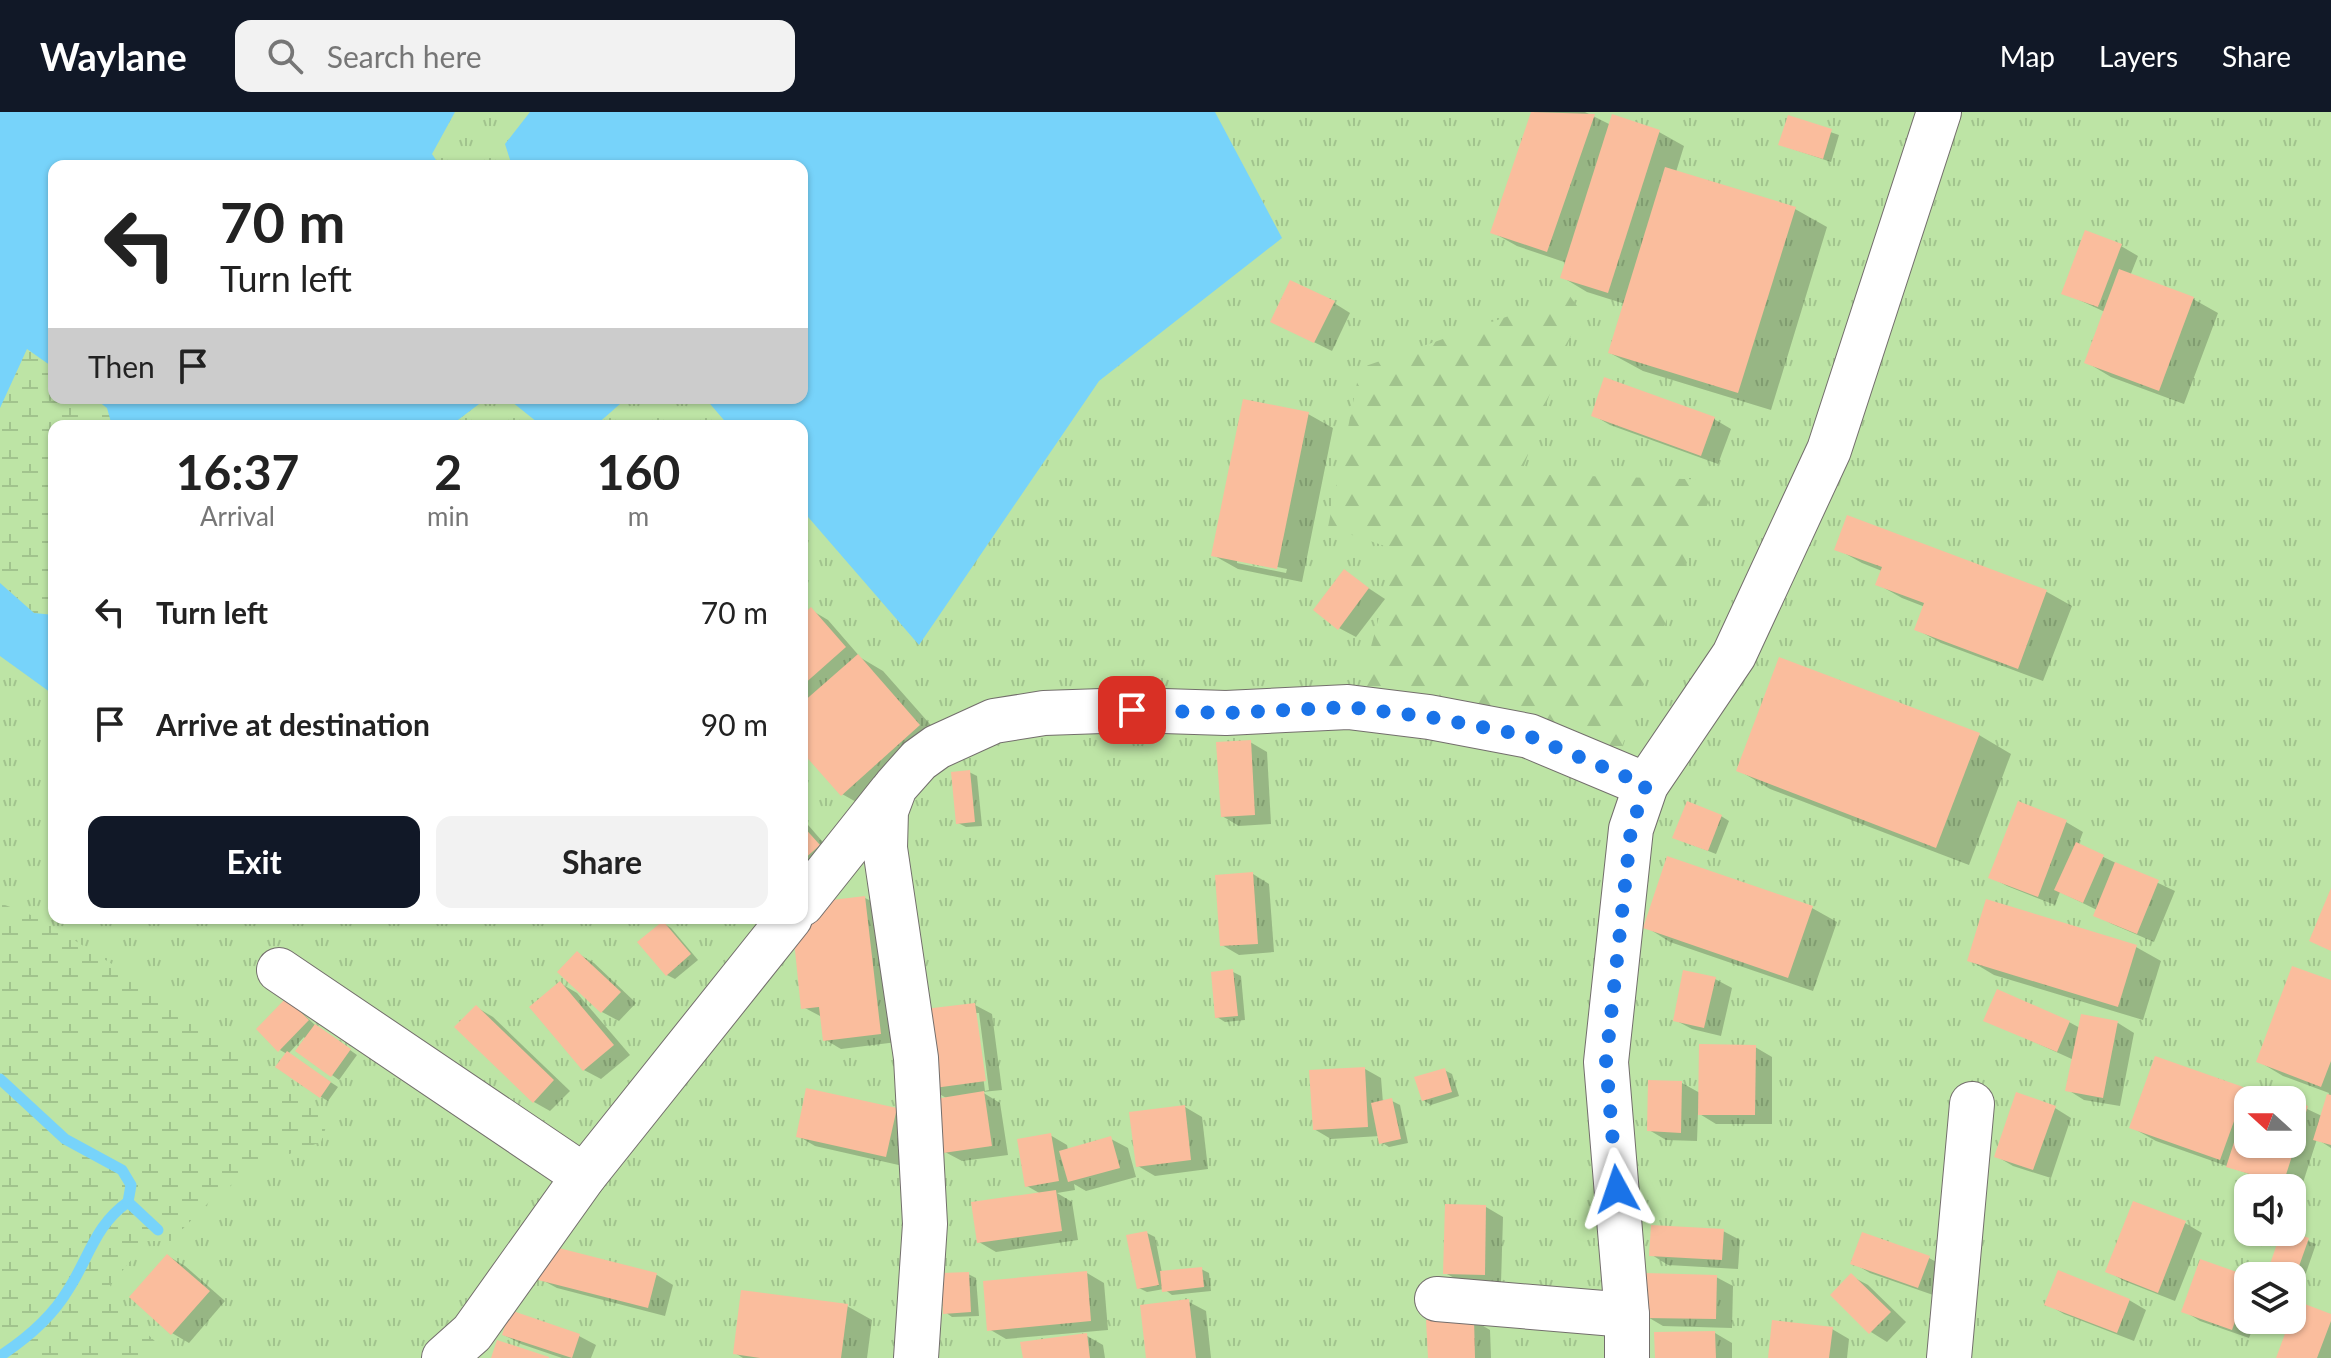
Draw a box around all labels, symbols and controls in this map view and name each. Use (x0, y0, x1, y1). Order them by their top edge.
search box (235, 20, 795, 92)
text: Waylane (40, 33, 187, 79)
icon: search (263, 34, 307, 78)
text: Search here (327, 38, 482, 74)
text: Map (2000, 39, 2055, 73)
text: Layers (2099, 39, 2178, 73)
text: Share (2222, 39, 2291, 73)
text: 70 m (220, 188, 345, 255)
icon: left (88, 192, 192, 296)
text: Turn left (220, 256, 352, 300)
icon: arrive (171, 344, 215, 388)
text: Then (88, 348, 155, 384)
text: 16:37 (176, 443, 299, 500)
text: 2 (434, 443, 462, 500)
text: 160 (597, 443, 680, 500)
text: Arrival (200, 500, 275, 532)
text: min (427, 500, 469, 532)
text: m (628, 500, 649, 532)
icon: left (88, 590, 132, 634)
text: Turn left (156, 594, 268, 630)
text: 70 m (701, 594, 768, 630)
pin (1098, 676, 1166, 744)
icon: arrive (1110, 688, 1154, 732)
icon: arrive (88, 702, 132, 746)
text: Arrive at destination (156, 706, 430, 742)
text: 90 m (701, 706, 768, 742)
button: Exit (88, 816, 420, 908)
button: Share (436, 816, 768, 908)
north arrow (2234, 1086, 2306, 1158)
map controls (2234, 1086, 2306, 1334)
position arrow (1575, 1147, 1659, 1231)
button: sound (2234, 1174, 2306, 1246)
button: layers (2234, 1262, 2306, 1334)

